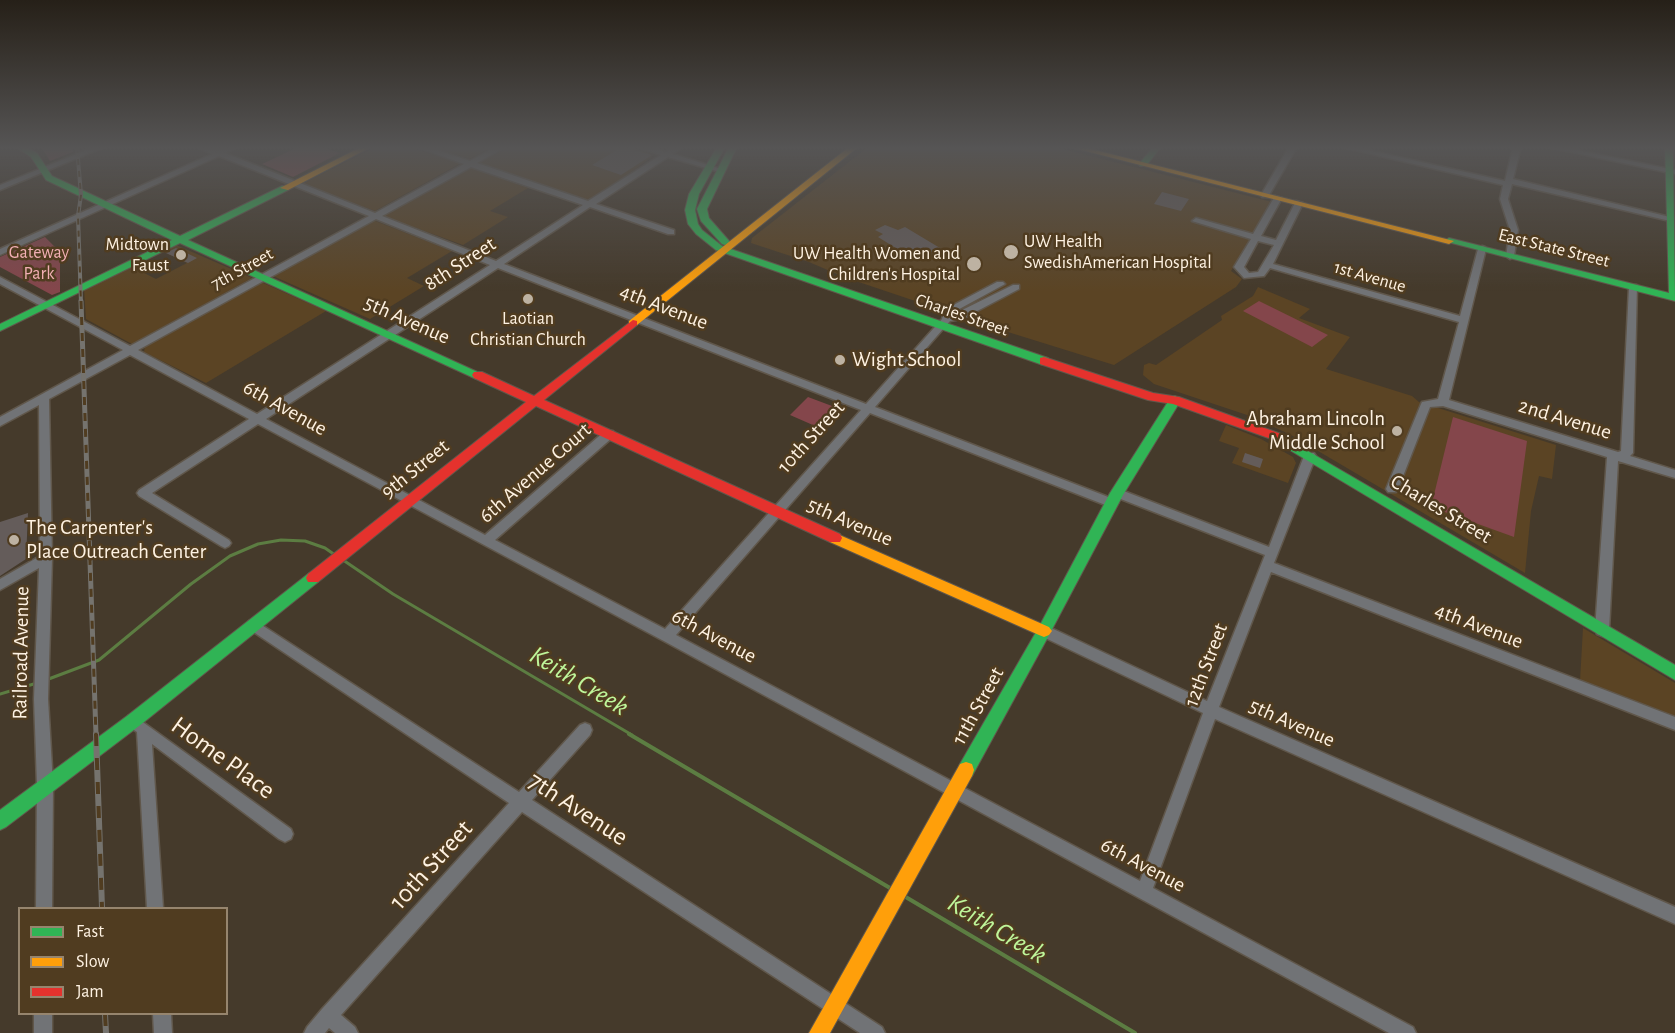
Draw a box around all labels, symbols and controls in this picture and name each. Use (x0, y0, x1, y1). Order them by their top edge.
street label: East State Street (1496, 224, 1612, 272)
place label: UW Health SwedishAmerican Hospital (1024, 231, 1212, 274)
street label: 8th Street (419, 232, 501, 296)
place label: Midtown Faust (106, 234, 169, 276)
park label: Gateway Park (9, 242, 69, 284)
street label: 7th Street (207, 243, 277, 295)
place label: UW Health Women and Children's Hospital (793, 243, 960, 286)
marker: UW Health SwedishAmerican Hospital (1002, 243, 1020, 261)
marker: Midtown Faust (174, 248, 188, 262)
marker: UW Health Women and Children's Hospital (965, 255, 983, 273)
street label: 1st Avenue (1331, 256, 1409, 298)
street label: 4th Avenue (616, 279, 712, 335)
street label: Charles Street (912, 289, 1012, 341)
street label: 5th Avenue (360, 290, 454, 350)
marker: Laotian Christian Church (521, 292, 535, 306)
place label: Laotian Christian Church (470, 308, 586, 350)
place label: Wight School (852, 347, 961, 373)
marker: Wight School (833, 353, 847, 367)
street label: 6th Avenue (239, 375, 331, 441)
street label: 2nd Avenue (1515, 393, 1615, 445)
street label: 10th Street (772, 396, 850, 478)
place label: Abraham Lincoln Middle School (1246, 406, 1385, 456)
street label: 6th Avenue Court (474, 417, 596, 529)
marker: Abraham Lincoln Middle School (1390, 424, 1404, 438)
street label: 9th Street (376, 434, 454, 504)
street label: Charles Street (1386, 469, 1496, 549)
street label: 5th Avenue (803, 492, 897, 552)
place label: The Carpenter's Place Outreach Center (26, 515, 206, 565)
marker: The Carpenter's Place Outreach Center (7, 533, 21, 547)
street label: Railroad Avenue (7, 586, 35, 720)
street label: 4th Avenue (1431, 598, 1527, 654)
street label: 6th Avenue (667, 603, 761, 669)
street label: 12th Street (1179, 620, 1233, 710)
water label: Keith Creek (524, 639, 634, 723)
street label: 11th Street (946, 663, 1010, 749)
street label: 5th Avenue (1245, 693, 1339, 753)
street label: Home Place (165, 710, 281, 806)
street label: 7th Avenue (522, 765, 634, 853)
street label: 10th Street (383, 814, 479, 916)
street label: 6th Avenue (1096, 832, 1190, 898)
water label: Keith Creek (942, 887, 1052, 971)
legend (18, 907, 228, 1015)
text: Fast (76, 923, 104, 941)
text: Slow (76, 953, 109, 971)
text: Jam (76, 983, 104, 1001)

